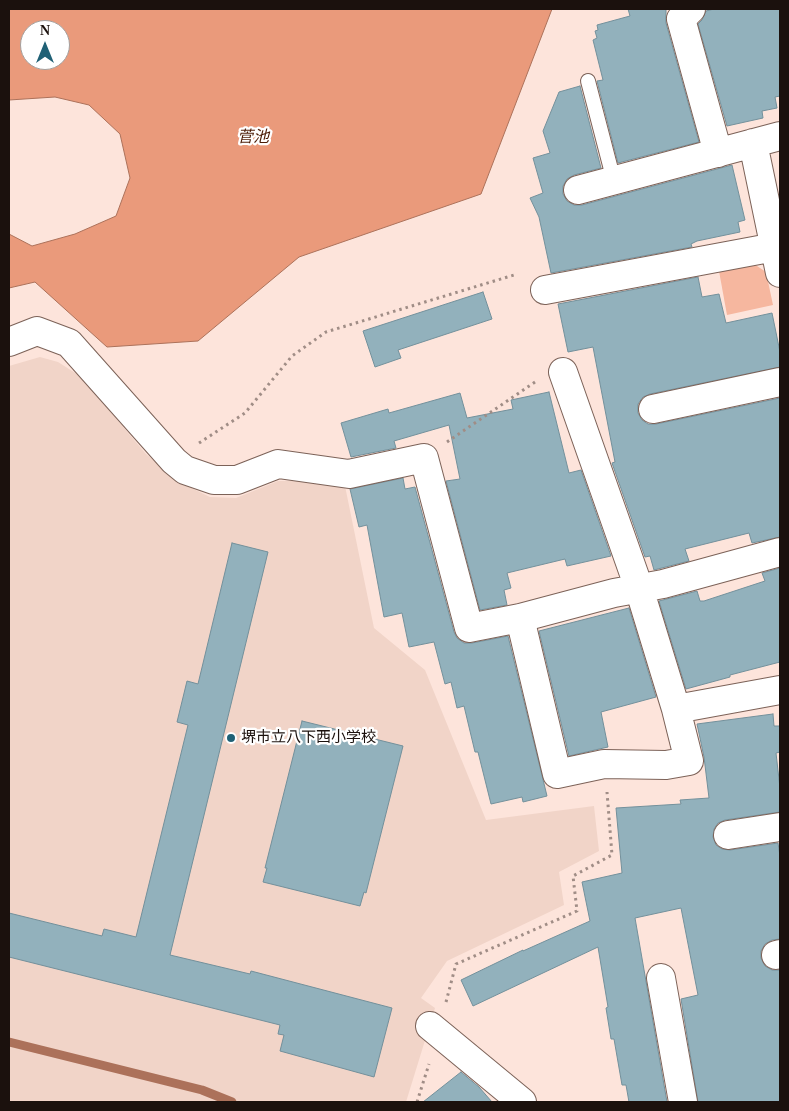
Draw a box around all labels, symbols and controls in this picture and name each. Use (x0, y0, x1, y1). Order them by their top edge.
north arrow (20, 20, 70, 70)
text: N (40, 23, 50, 38)
water label: 菅池 (237, 128, 269, 148)
place label: 堺市立八下西小学校 (241, 729, 376, 747)
marker: 堺市立八下西小学校 (225, 732, 237, 744)

